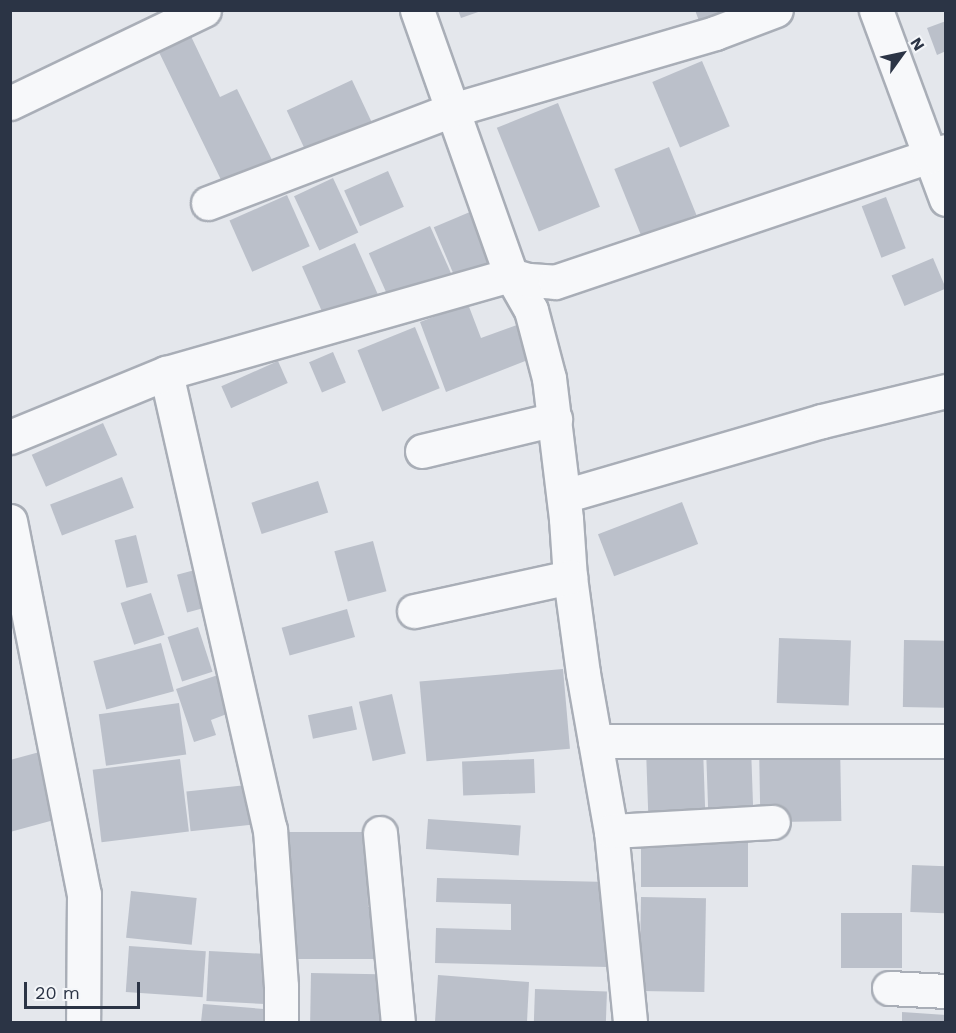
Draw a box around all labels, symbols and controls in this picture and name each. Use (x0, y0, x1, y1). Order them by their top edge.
north arrow (872, 24, 932, 84)
text: N (906, 34, 929, 54)
scale bar (27, 970, 142, 1008)
text: 20 m (35, 982, 80, 1003)

